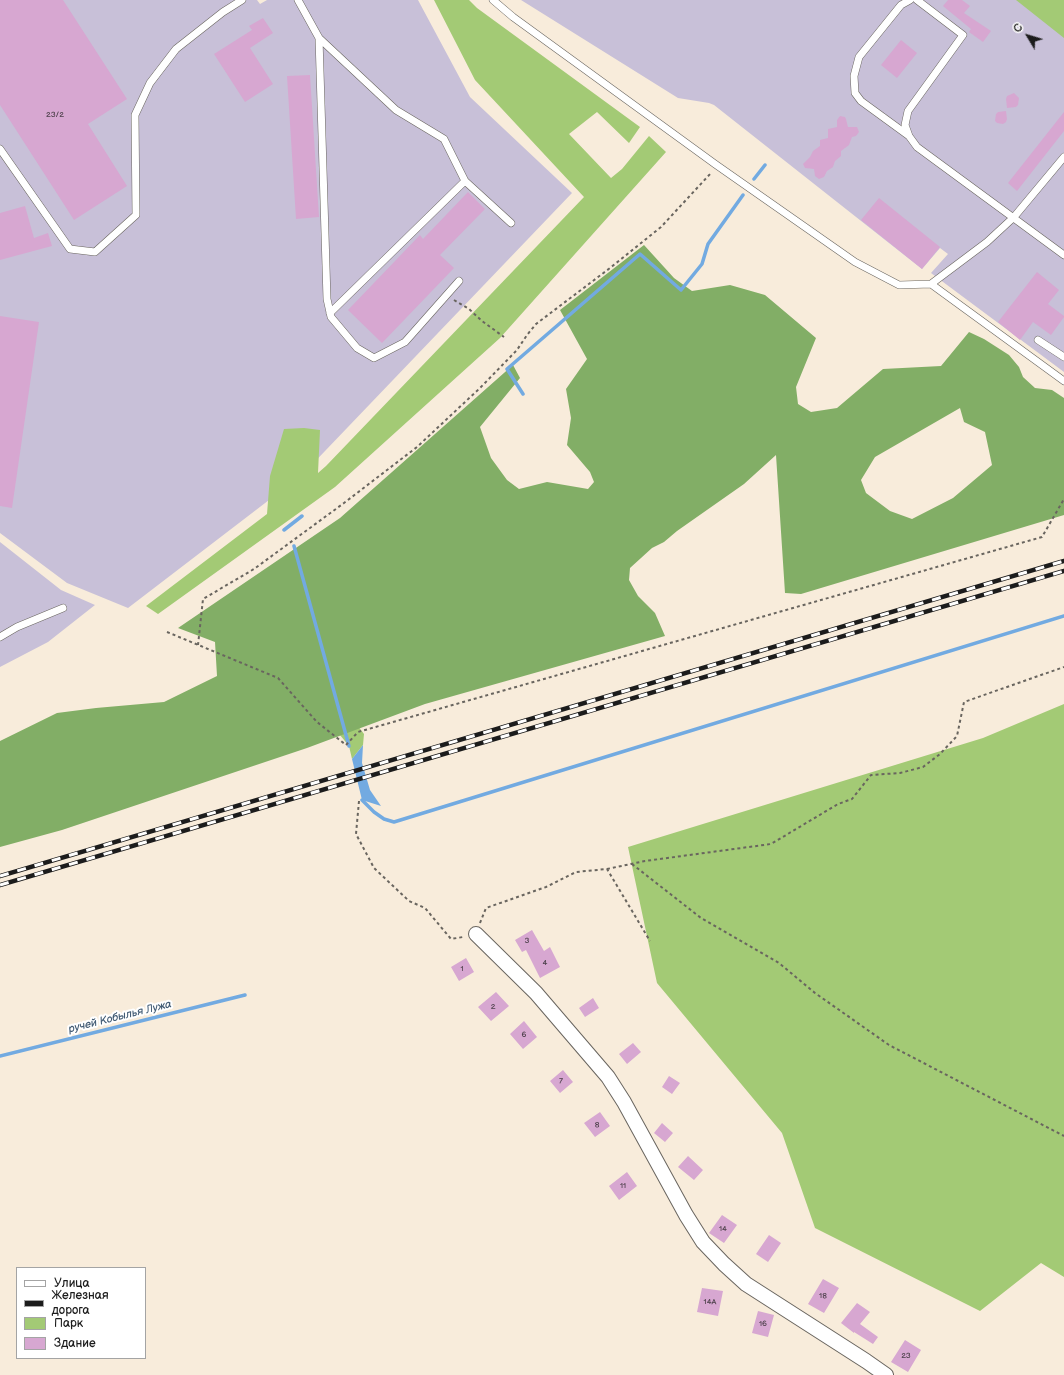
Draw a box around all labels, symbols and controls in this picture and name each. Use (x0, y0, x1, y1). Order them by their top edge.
north arrow (1008, 16, 1048, 56)
text: С (1011, 21, 1026, 35)
house number: 23/2 (46, 110, 64, 120)
house number: 3 (525, 936, 529, 946)
house number: 4 (543, 958, 547, 968)
house number: 1 (460, 964, 464, 974)
water label: ручей Кобылья Лужа (67, 998, 173, 1036)
house number: 2 (491, 1002, 495, 1012)
house number: 6 (522, 1030, 526, 1040)
house number: 7 (559, 1076, 563, 1086)
house number: 8 (595, 1120, 599, 1130)
house number: 11 (620, 1181, 626, 1191)
house number: 14 (719, 1224, 727, 1234)
legend (16, 1267, 146, 1359)
text: Улица (54, 1276, 90, 1291)
text: Железная дорога (52, 1288, 109, 1318)
house number: 18 (819, 1291, 827, 1301)
house number: 14А (704, 1297, 716, 1307)
text: Парк (54, 1316, 83, 1331)
house number: 16 (759, 1319, 767, 1329)
text: Здание (54, 1336, 96, 1351)
house number: 23 (901, 1351, 911, 1361)

